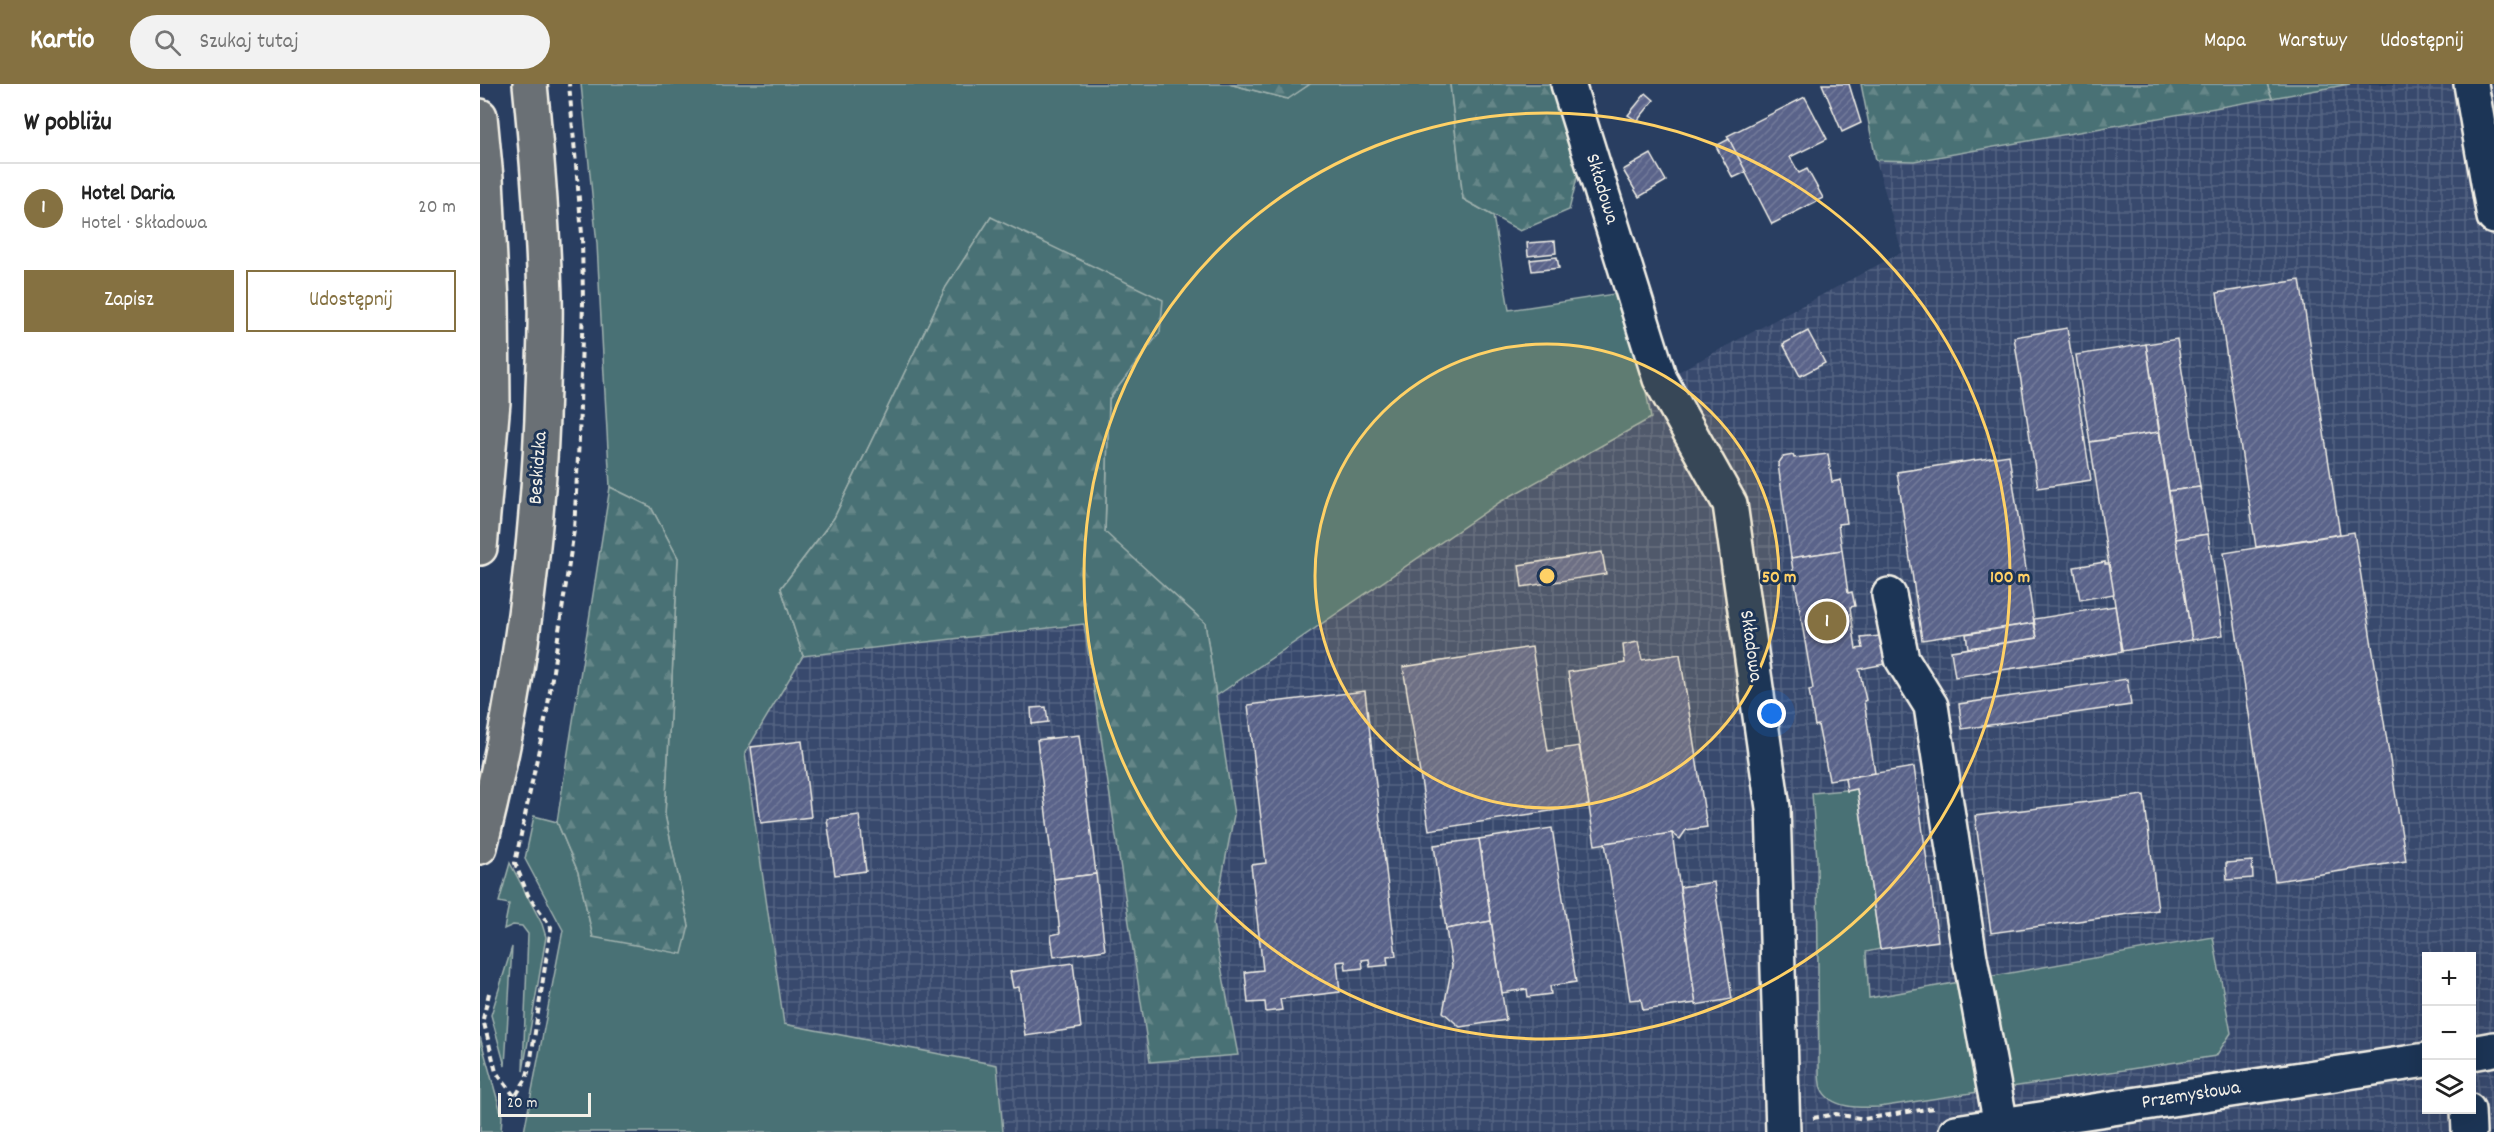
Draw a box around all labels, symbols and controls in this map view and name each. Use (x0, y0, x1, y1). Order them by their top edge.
search box (130, 15, 550, 69)
text: Kartio (30, 22, 94, 62)
icon: search (151, 26, 184, 59)
text: Szukaj tutaj (199, 27, 299, 58)
text: Mapa (2204, 27, 2246, 57)
text: Warstwy (2279, 27, 2347, 57)
text: Udostępnij (2380, 27, 2464, 57)
text: W pobliżu (24, 105, 112, 142)
street label: Składowa (1577, 150, 1625, 228)
text: Hotel Daria (81, 179, 174, 210)
text: 1 (41, 194, 46, 222)
text: 20 m (418, 194, 456, 222)
text: Hotel · Składowa (81, 210, 207, 238)
button: Zapisz (24, 270, 234, 332)
button: Udostępnij (246, 270, 456, 332)
street label: Beskidzka (522, 430, 556, 505)
centre of rings (1537, 566, 1557, 586)
text: 50 m (1762, 566, 1796, 591)
text: 100 m (1990, 566, 2030, 591)
pin: 1 (1808, 598, 1846, 644)
street label: Składowa (1731, 608, 1769, 684)
your location (1757, 699, 1786, 728)
map controls (2422, 952, 2476, 1114)
button: + (2422, 952, 2476, 1006)
button: − (2422, 1006, 2476, 1060)
button: layers (2422, 1060, 2476, 1114)
street label: Przemysłowa (2140, 1074, 2243, 1118)
scale bar (498, 1090, 591, 1118)
text: 20 m (507, 1092, 537, 1115)

